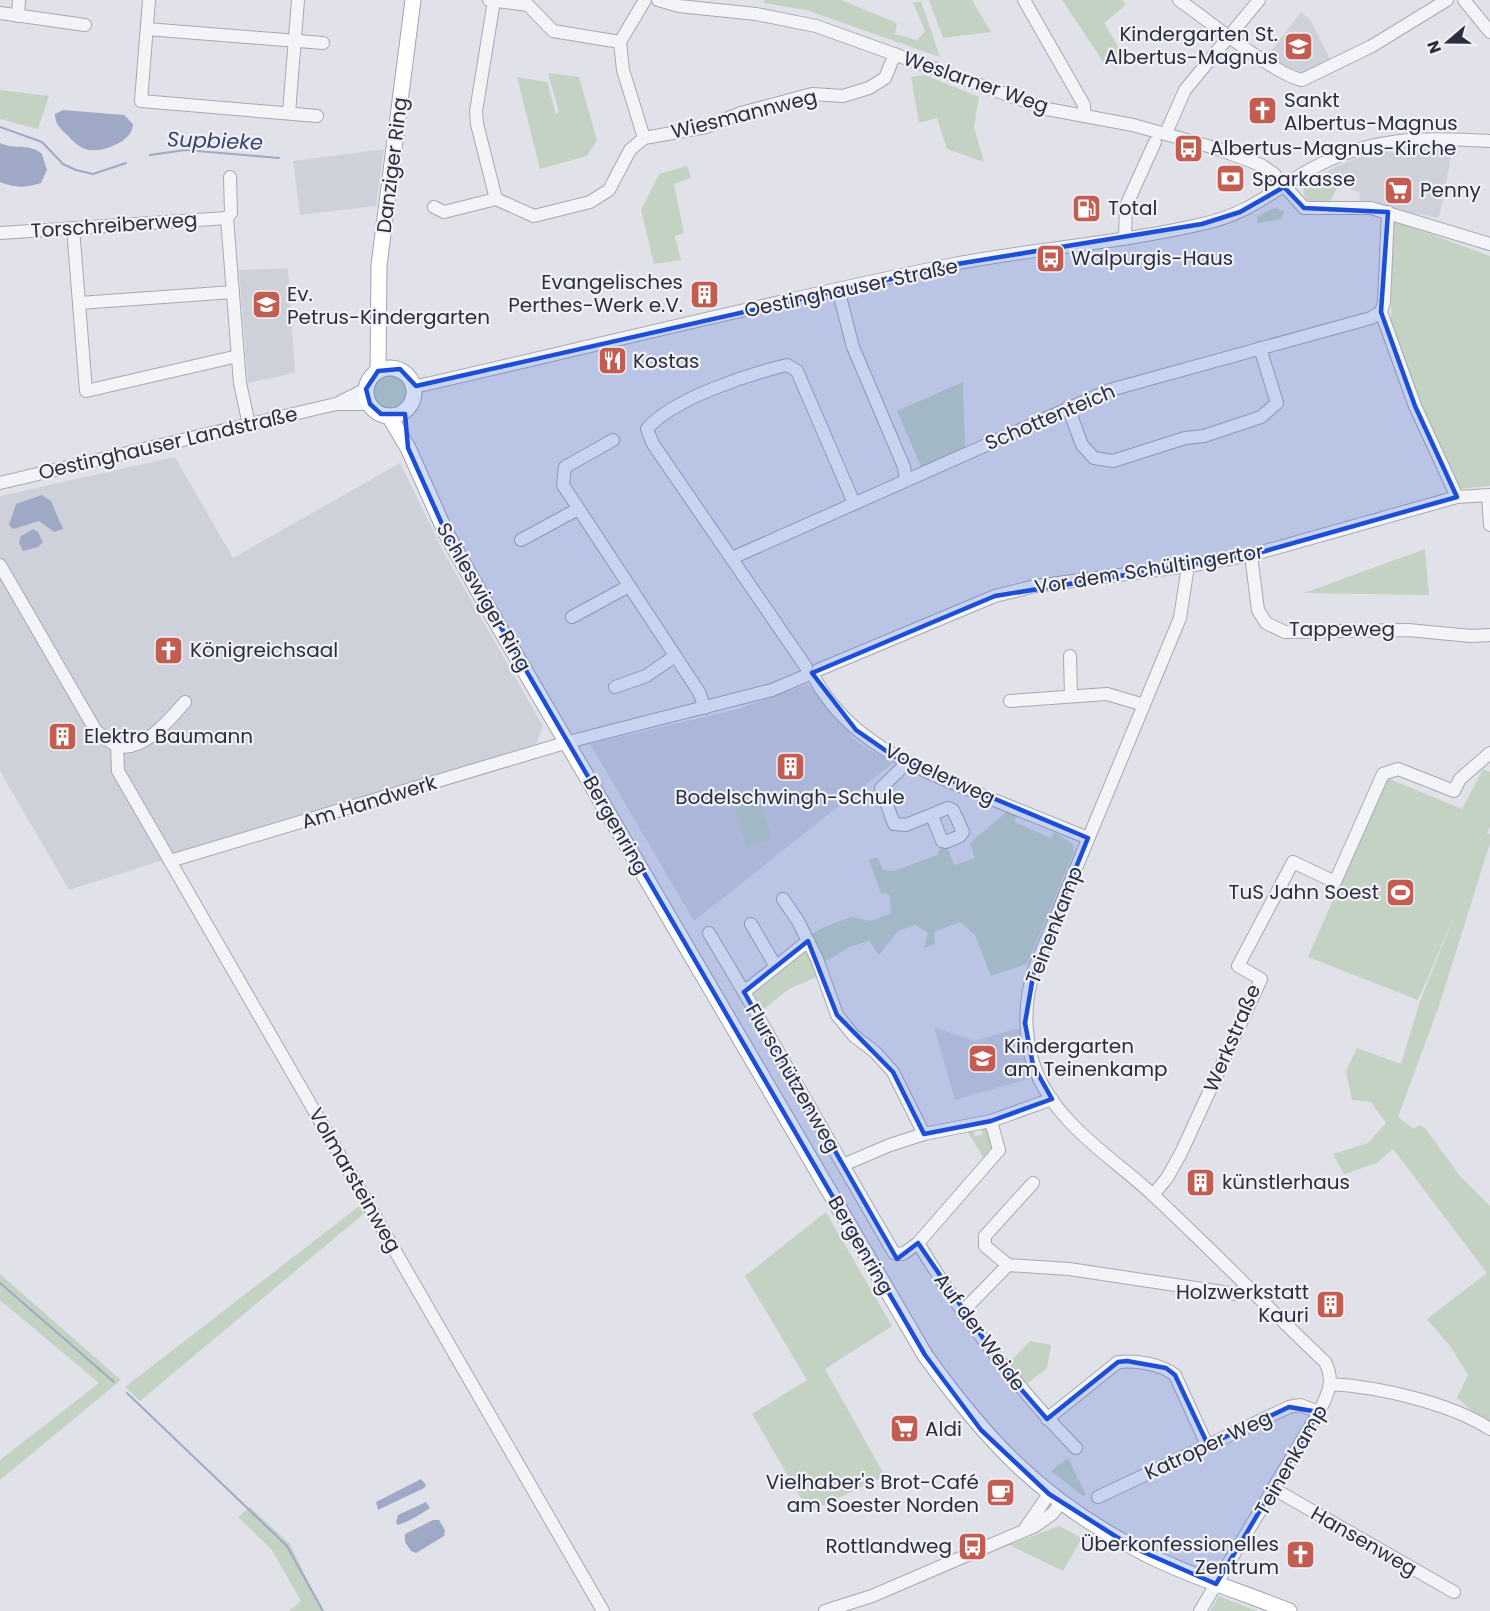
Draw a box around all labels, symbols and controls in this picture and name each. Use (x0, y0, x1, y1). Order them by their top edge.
north arrow (1418, 12, 1478, 72)
place label: Kindergarten St. Albertus-Magnus (1104, 20, 1278, 71)
school or university icon: Kindergarten St. Albertus-Magnus (1283, 30, 1315, 62)
text: N (1422, 37, 1447, 57)
street label: Weslarner Weg (900, 44, 1052, 120)
street label: Wiesmannweg (668, 82, 820, 146)
place label: Sankt Albertus-Magnus (1284, 86, 1458, 137)
street label: Danziger Ring (370, 95, 414, 235)
church icon: Sankt Albertus-Magnus (1247, 95, 1279, 127)
water label: Supbieke (167, 124, 264, 157)
bus stop icon: Albertus-Magnus-Kirche (1173, 132, 1205, 164)
place label: Albertus-Magnus-Kirche (1210, 134, 1456, 162)
bank icon: Sparkasse (1215, 163, 1247, 195)
place label: Sparkasse (1252, 165, 1355, 193)
supermarket icon: Penny (1383, 174, 1415, 206)
place label: Penny (1420, 176, 1481, 204)
fuel station icon: Total (1071, 192, 1103, 224)
place label: Total (1108, 194, 1157, 222)
street label: Torschreiberweg (30, 205, 198, 245)
bus stop icon: Walpurgis-Haus (1034, 242, 1066, 274)
place label: Walpurgis-Haus (1071, 244, 1233, 272)
street label: Oestinghauser Straße (742, 252, 960, 324)
place label: Evangelisches Perthes-Werk e.V. (508, 268, 683, 319)
building icon: Evangelisches Perthes-Werk e.V. (688, 278, 720, 310)
place label: Ev. Petrus-Kindergarten (287, 280, 490, 331)
school or university icon: Ev. Petrus-Kindergarten (250, 289, 282, 321)
restaurant icon: Kostas (596, 345, 628, 377)
place label: Kostas (633, 347, 699, 375)
street label: Schottenteich (981, 377, 1119, 457)
street label: Oestinghauser Landstraße (36, 400, 300, 486)
street label: Schleswiger Ring (430, 517, 538, 677)
street label: Vor dem Schültingertor (1033, 537, 1265, 601)
street label: Tappeweg (1289, 615, 1395, 643)
church icon: Königreichsaal (153, 634, 185, 666)
place label: Königreichsaal (190, 636, 338, 664)
building icon: Elektro Baumann (47, 720, 79, 752)
place label: Elektro Baumann (84, 722, 253, 750)
street label: Vogelerweg (880, 736, 1000, 812)
building icon: Bodelschwingh-Schule (774, 750, 806, 782)
street label: Am Handwerk (298, 768, 441, 836)
street label: Bergenring (576, 771, 656, 879)
place label: Bodelschwingh-Schule (675, 783, 905, 811)
street label: Teinenkamp (1019, 862, 1089, 988)
sports icon: TuS Jahn Soest (1384, 876, 1416, 908)
place label: TuS Jahn Soest (1229, 878, 1379, 906)
street label: Werkstraße (1197, 980, 1267, 1096)
street label: Flurschützenweg (739, 999, 847, 1157)
place label: Kindergarten am Teinenkamp (1004, 1032, 1168, 1083)
school or university icon: Kindergarten am Teinenkamp (967, 1042, 999, 1074)
street label: Volmarsteinweg (302, 1102, 408, 1258)
building icon: künstlerhaus (1185, 1166, 1217, 1198)
place label: künstlerhaus (1222, 1168, 1350, 1196)
street label: Bergenring (821, 1191, 901, 1299)
street label: Auf der Weide (928, 1267, 1032, 1397)
place label: Holzwerkstatt Kauri (1176, 1278, 1309, 1329)
building icon: Holzwerkstatt Kauri (1314, 1288, 1346, 1320)
street label: Teinenkamp (1248, 1399, 1334, 1521)
street label: Katroper Weg (1140, 1403, 1276, 1487)
supermarket icon: Aldi (888, 1413, 920, 1445)
place label: Aldi (925, 1415, 962, 1443)
place label: Vielhaber's Brot-Café am Soester Norden (766, 1468, 979, 1519)
cafe icon: Vielhaber's Brot-Café am Soester Norden (984, 1477, 1016, 1509)
street label: Hansenweg (1306, 1499, 1422, 1583)
bus stop icon: Rottlandweg (957, 1530, 989, 1562)
place label: Überkonfessionelles Zentrum (1081, 1530, 1279, 1581)
place label: Rottlandweg (825, 1532, 952, 1560)
church icon: Überkonfessionelles Zentrum (1284, 1539, 1316, 1571)

